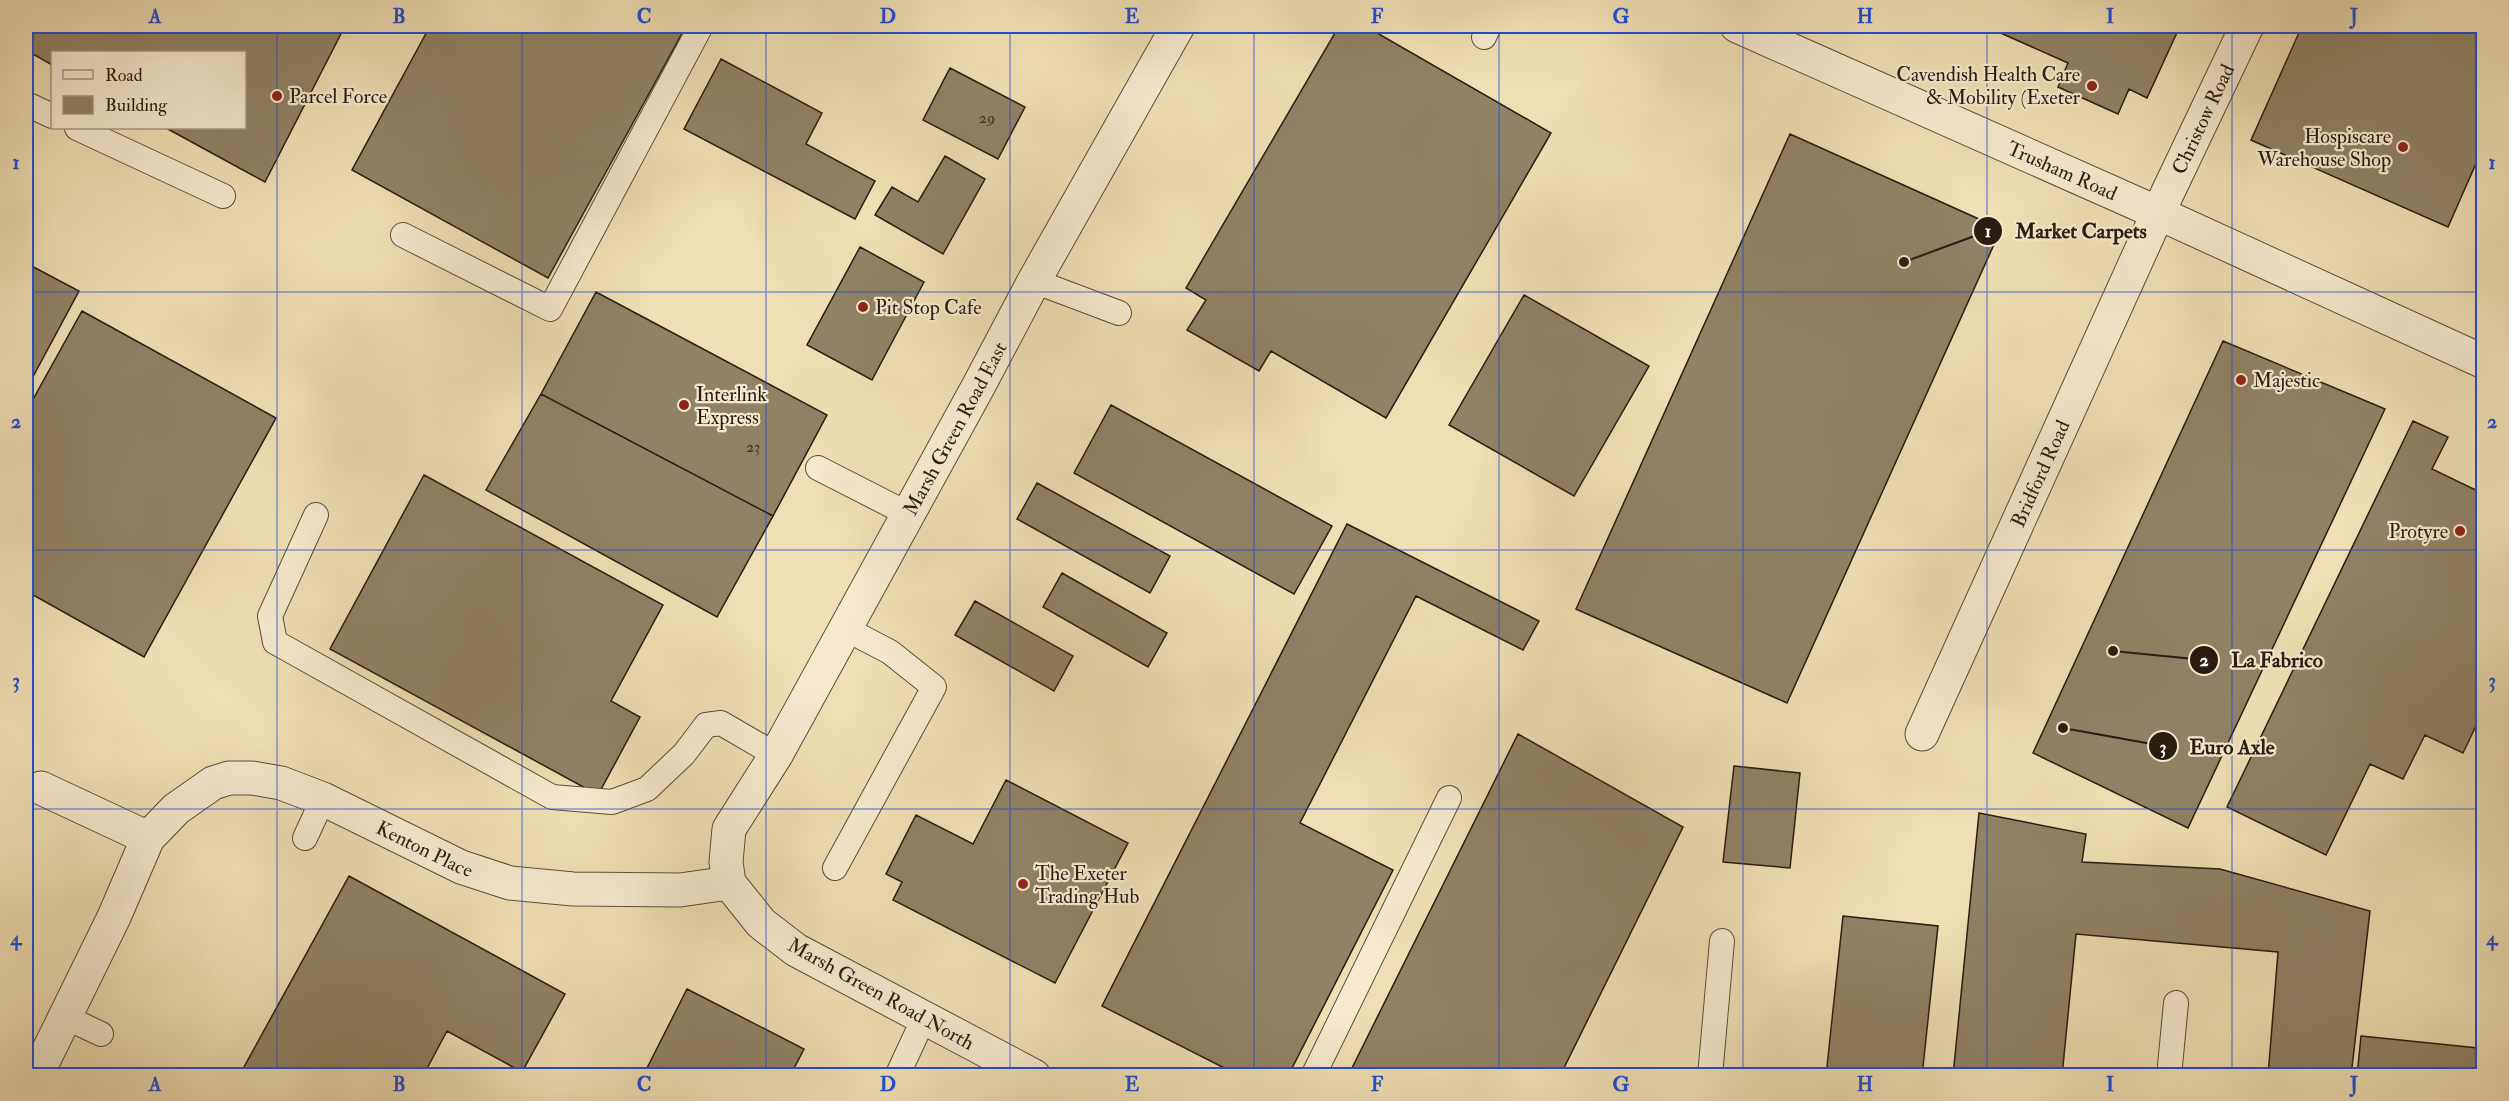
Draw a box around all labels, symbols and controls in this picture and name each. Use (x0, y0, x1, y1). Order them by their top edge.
text: A (148, 4, 162, 29)
text: B (392, 4, 406, 29)
text: C (637, 4, 651, 29)
text: D (880, 4, 896, 29)
text: E (1125, 4, 1140, 29)
text: F (1371, 4, 1384, 29)
text: G (1613, 4, 1630, 29)
text: H (1857, 4, 1873, 29)
text: I (2106, 4, 2114, 29)
text: J (2349, 4, 2358, 29)
legend (51, 51, 246, 129)
street label: Christow Road (2166, 60, 2240, 178)
place label: Cavendish Health Care & Mobility (Exeter (1896, 62, 2081, 110)
text: Road (105, 64, 143, 87)
marker: Cavendish Health Care & Mobility (Exeter (2085, 79, 2099, 93)
place label: Parcel Force (289, 84, 387, 109)
marker: Parcel Force (270, 89, 284, 103)
text: Building (105, 94, 168, 117)
house number: 29 (979, 108, 995, 128)
place label: Hospiscare Warehouse Shop (2256, 124, 2391, 173)
street label: Trusham Road (2004, 135, 2121, 206)
marker: Hospiscare Warehouse Shop (2396, 140, 2410, 154)
text: 1 (12, 150, 20, 175)
text: 1 (2488, 150, 2496, 175)
callout: Market Carpets (1973, 211, 2159, 250)
text: Market Carpets (2014, 218, 2147, 245)
text: 1 (1985, 220, 1991, 243)
place label: Pit Stop Cafe (875, 295, 982, 321)
marker: Pit Stop Cafe (856, 300, 870, 314)
street label: Marsh Green Road East (898, 337, 1012, 520)
place label: Majestic (2253, 368, 2320, 393)
marker: Majestic (2234, 373, 2248, 387)
place label: Interlink Express (696, 382, 767, 431)
marker: Interlink Express (677, 398, 691, 412)
text: 2 (11, 409, 21, 434)
text: 2 (2487, 409, 2497, 434)
street label: Bridford Road (2005, 416, 2075, 531)
house number: 23 (746, 437, 760, 457)
place label: Protyre (2388, 519, 2448, 544)
marker: Protyre (2453, 524, 2467, 538)
callout: La Fabrico (2189, 640, 2335, 679)
text: La Fabrico (2231, 647, 2323, 674)
text: 2 (2199, 649, 2209, 672)
text: 3 (12, 668, 20, 693)
text: 3 (2488, 668, 2496, 693)
callout: Euro Axle (2148, 727, 2287, 766)
text: Euro Axle (2189, 734, 2275, 761)
text: 3 (2160, 736, 2167, 759)
street label: Kenton Place (372, 815, 476, 882)
place label: The Exeter Trading Hub (1035, 861, 1139, 909)
marker: The Exeter Trading Hub (1016, 877, 1030, 891)
text: 4 (10, 926, 23, 951)
text: 4 (2486, 926, 2499, 951)
street label: Marsh Green Road North (783, 932, 979, 1056)
text: A (148, 1072, 162, 1097)
text: B (392, 1072, 406, 1097)
text: C (637, 1072, 651, 1097)
text: D (880, 1072, 896, 1097)
text: E (1125, 1072, 1140, 1097)
text: F (1371, 1072, 1384, 1097)
text: G (1613, 1072, 1630, 1097)
text: H (1857, 1072, 1873, 1097)
text: I (2106, 1072, 2114, 1097)
text: J (2349, 1072, 2358, 1097)

